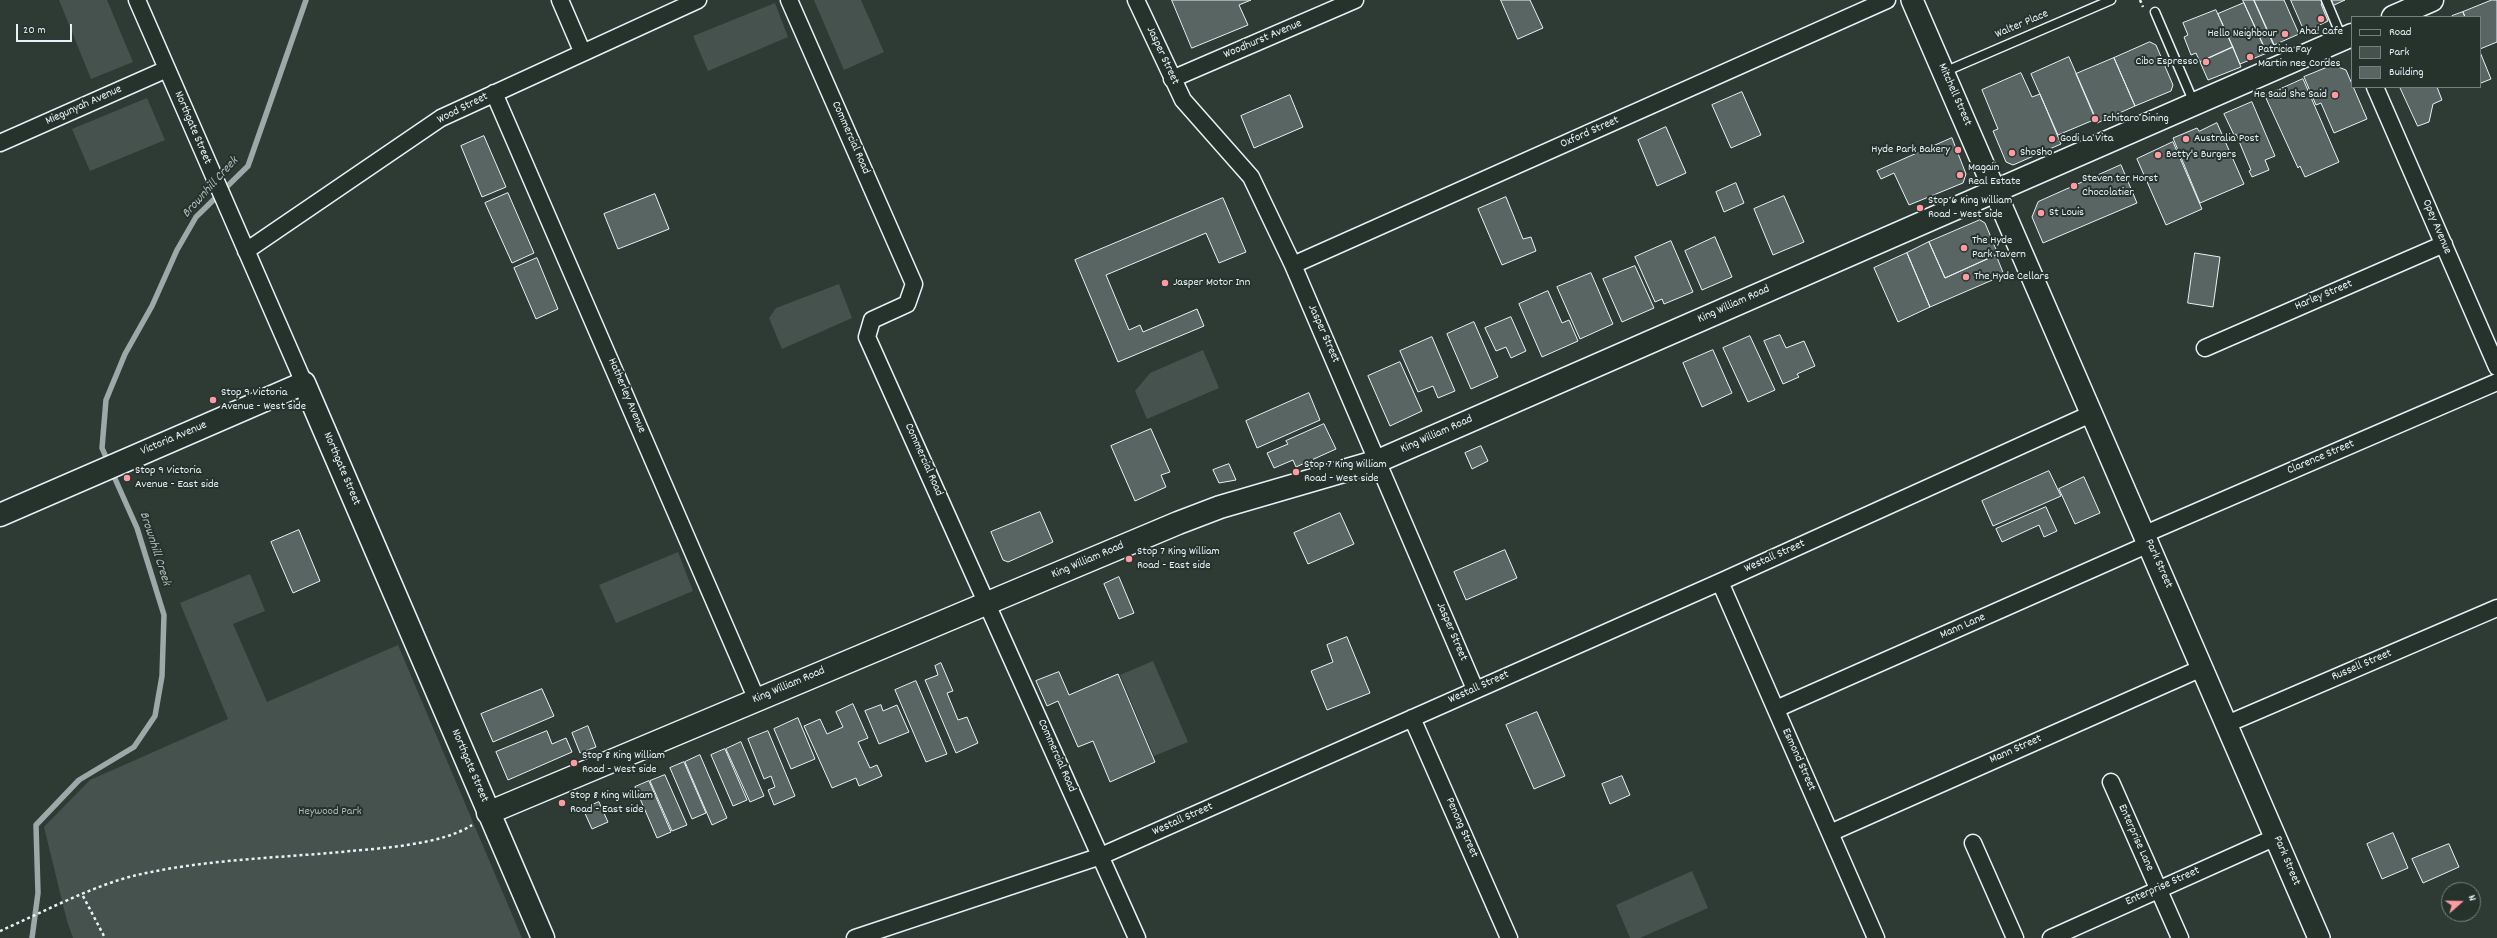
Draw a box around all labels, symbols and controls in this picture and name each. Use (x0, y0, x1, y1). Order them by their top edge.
street label: Walter Place (1993, 7, 2051, 43)
marker: Aha! Cafe (2316, 14, 2326, 24)
scale bar (18, 16, 74, 42)
legend (2351, 16, 2481, 88)
street label: Woodhurst Avenue (1222, 17, 1304, 63)
text: 20 m (23, 22, 46, 39)
text: Road (2389, 24, 2411, 41)
street label: Jasper Street (1142, 25, 1182, 87)
place label: Aha! Cafe (2299, 25, 2343, 39)
place label: Hello Neighbour (2207, 27, 2277, 41)
marker: Hello Neighbour (2280, 29, 2290, 39)
place label: Patricia Fay Martin nee Cordes (2258, 43, 2341, 71)
text: Park (2389, 44, 2409, 61)
marker: Patricia Fay Martin nee Cordes (2245, 52, 2255, 62)
place label: Cibo Espresso (2135, 55, 2198, 69)
marker: Cibo Espresso (2201, 57, 2211, 67)
street label: Mitchell Street (1934, 62, 1974, 128)
text: Building (2389, 64, 2424, 81)
street label: Miegunyah Avenue (44, 83, 124, 129)
place label: He Said She Said (2254, 88, 2327, 102)
street label: Northgate Street (170, 89, 214, 167)
street label: Wood Street (435, 90, 491, 128)
marker: He Said She Said (2330, 90, 2340, 100)
street label: Commercial Road (828, 99, 872, 177)
place label: Ichitaro Dining (2103, 112, 2169, 126)
street label: Oxford Street (1558, 114, 1622, 152)
marker: Ichitaro Dining (2090, 114, 2100, 124)
place label: Godi La Vita (2060, 132, 2113, 146)
place label: Australia Post (2194, 132, 2259, 146)
marker: Godi La Vita (2047, 134, 2057, 144)
marker: Australia Post (2181, 134, 2191, 144)
place label: Hyde Park Bakery (1871, 143, 1950, 157)
marker: Hyde Park Bakery (1953, 145, 1963, 155)
place label: ShoSho (2020, 146, 2052, 160)
marker: ShoSho (2007, 148, 2017, 158)
place label: Betty's Burgers (2166, 148, 2236, 162)
marker: Betty's Burgers (2153, 150, 2163, 160)
water label: Brownhill Creek (180, 154, 242, 222)
place label: Magain Real Estate (1968, 161, 2021, 189)
marker: Magain Real Estate (1955, 170, 1965, 180)
place label: Steven ter Horst Chocolatier (2082, 172, 2158, 200)
marker: Steven ter Horst Chocolatier (2069, 181, 2079, 191)
place label: Stop 6 King William Road - West side (1928, 194, 2012, 222)
street label: Opey Avenue (2418, 197, 2454, 257)
marker: Stop 6 King William Road - West side (1915, 203, 1925, 213)
place label: St Louis (2049, 206, 2084, 220)
marker: St Louis (2036, 208, 2046, 218)
place label: The Hyde Park Tavern (1972, 234, 2026, 262)
marker: The Hyde Park Tavern (1959, 243, 1969, 253)
place label: The Hyde Cellars (1974, 270, 2049, 284)
marker: The Hyde Cellars (1961, 272, 1971, 282)
place label: Jasper Motor Inn (1173, 276, 1250, 290)
street label: Harley Street (2293, 277, 2355, 315)
marker: Jasper Motor Inn (1160, 278, 1170, 288)
street label: King William Road (1696, 283, 1772, 327)
street label: Jasper Street (1304, 303, 1342, 365)
street label: Hatherley Avenue (604, 356, 648, 436)
place label: Stop 9 Victoria Avenue - West side (221, 386, 306, 414)
marker: Stop 9 Victoria Avenue - West side (208, 395, 218, 405)
street label: King William Road (1399, 413, 1475, 457)
street label: Victoria Avenue (139, 419, 209, 459)
street label: Commercial Road (901, 421, 945, 499)
street label: Northgate Street (319, 430, 363, 508)
street label: Clarence Street (2285, 437, 2357, 479)
place label: Stop 7 King William Road - West side (1304, 458, 1387, 486)
place label: Stop 9 Victoria Avenue - East side (135, 464, 219, 492)
marker: Stop 7 King William Road - West side (1291, 467, 1301, 477)
marker: Stop 9 Victoria Avenue - East side (122, 473, 132, 483)
water label: Brownhill Creek (135, 510, 173, 588)
street label: Westall Street (1742, 537, 1808, 577)
street label: Park Street (2141, 537, 2175, 591)
street label: King William Road (1050, 539, 1126, 583)
place label: Stop 7 King William Road - East side (1137, 545, 1220, 573)
marker: Stop 7 King William Road - East side (1124, 554, 1134, 564)
street label: Jasper Street (1432, 601, 1470, 663)
street label: Mann Lane (1938, 611, 1988, 643)
street label: Russell Street (2330, 647, 2394, 685)
street label: King William Road (751, 664, 827, 708)
street label: Westall Street (1446, 668, 1512, 708)
street label: Commercial Road (1034, 717, 1078, 795)
street label: Esmond Street (1778, 726, 1818, 794)
street label: Northgate Street (447, 727, 491, 805)
street label: Mann Street (1988, 732, 2044, 768)
place label: Stop 8 King William Road - West side (582, 749, 665, 777)
marker: Stop 8 King William Road - West side (569, 758, 579, 768)
place label: Stop 8 King William Road - East side (570, 789, 653, 817)
street label: Penong Street (1441, 796, 1481, 860)
marker: Stop 8 King William Road - East side (557, 798, 567, 808)
street label: Westall Street (1150, 800, 1216, 840)
street label: Enterprise Lane (2114, 802, 2156, 874)
park label: Heywood Park (298, 805, 362, 819)
street label: Park Street (2269, 834, 2303, 888)
street label: Enterprise Street (2124, 864, 2202, 910)
north arrow (2441, 882, 2481, 922)
text: N (2463, 893, 2480, 904)

